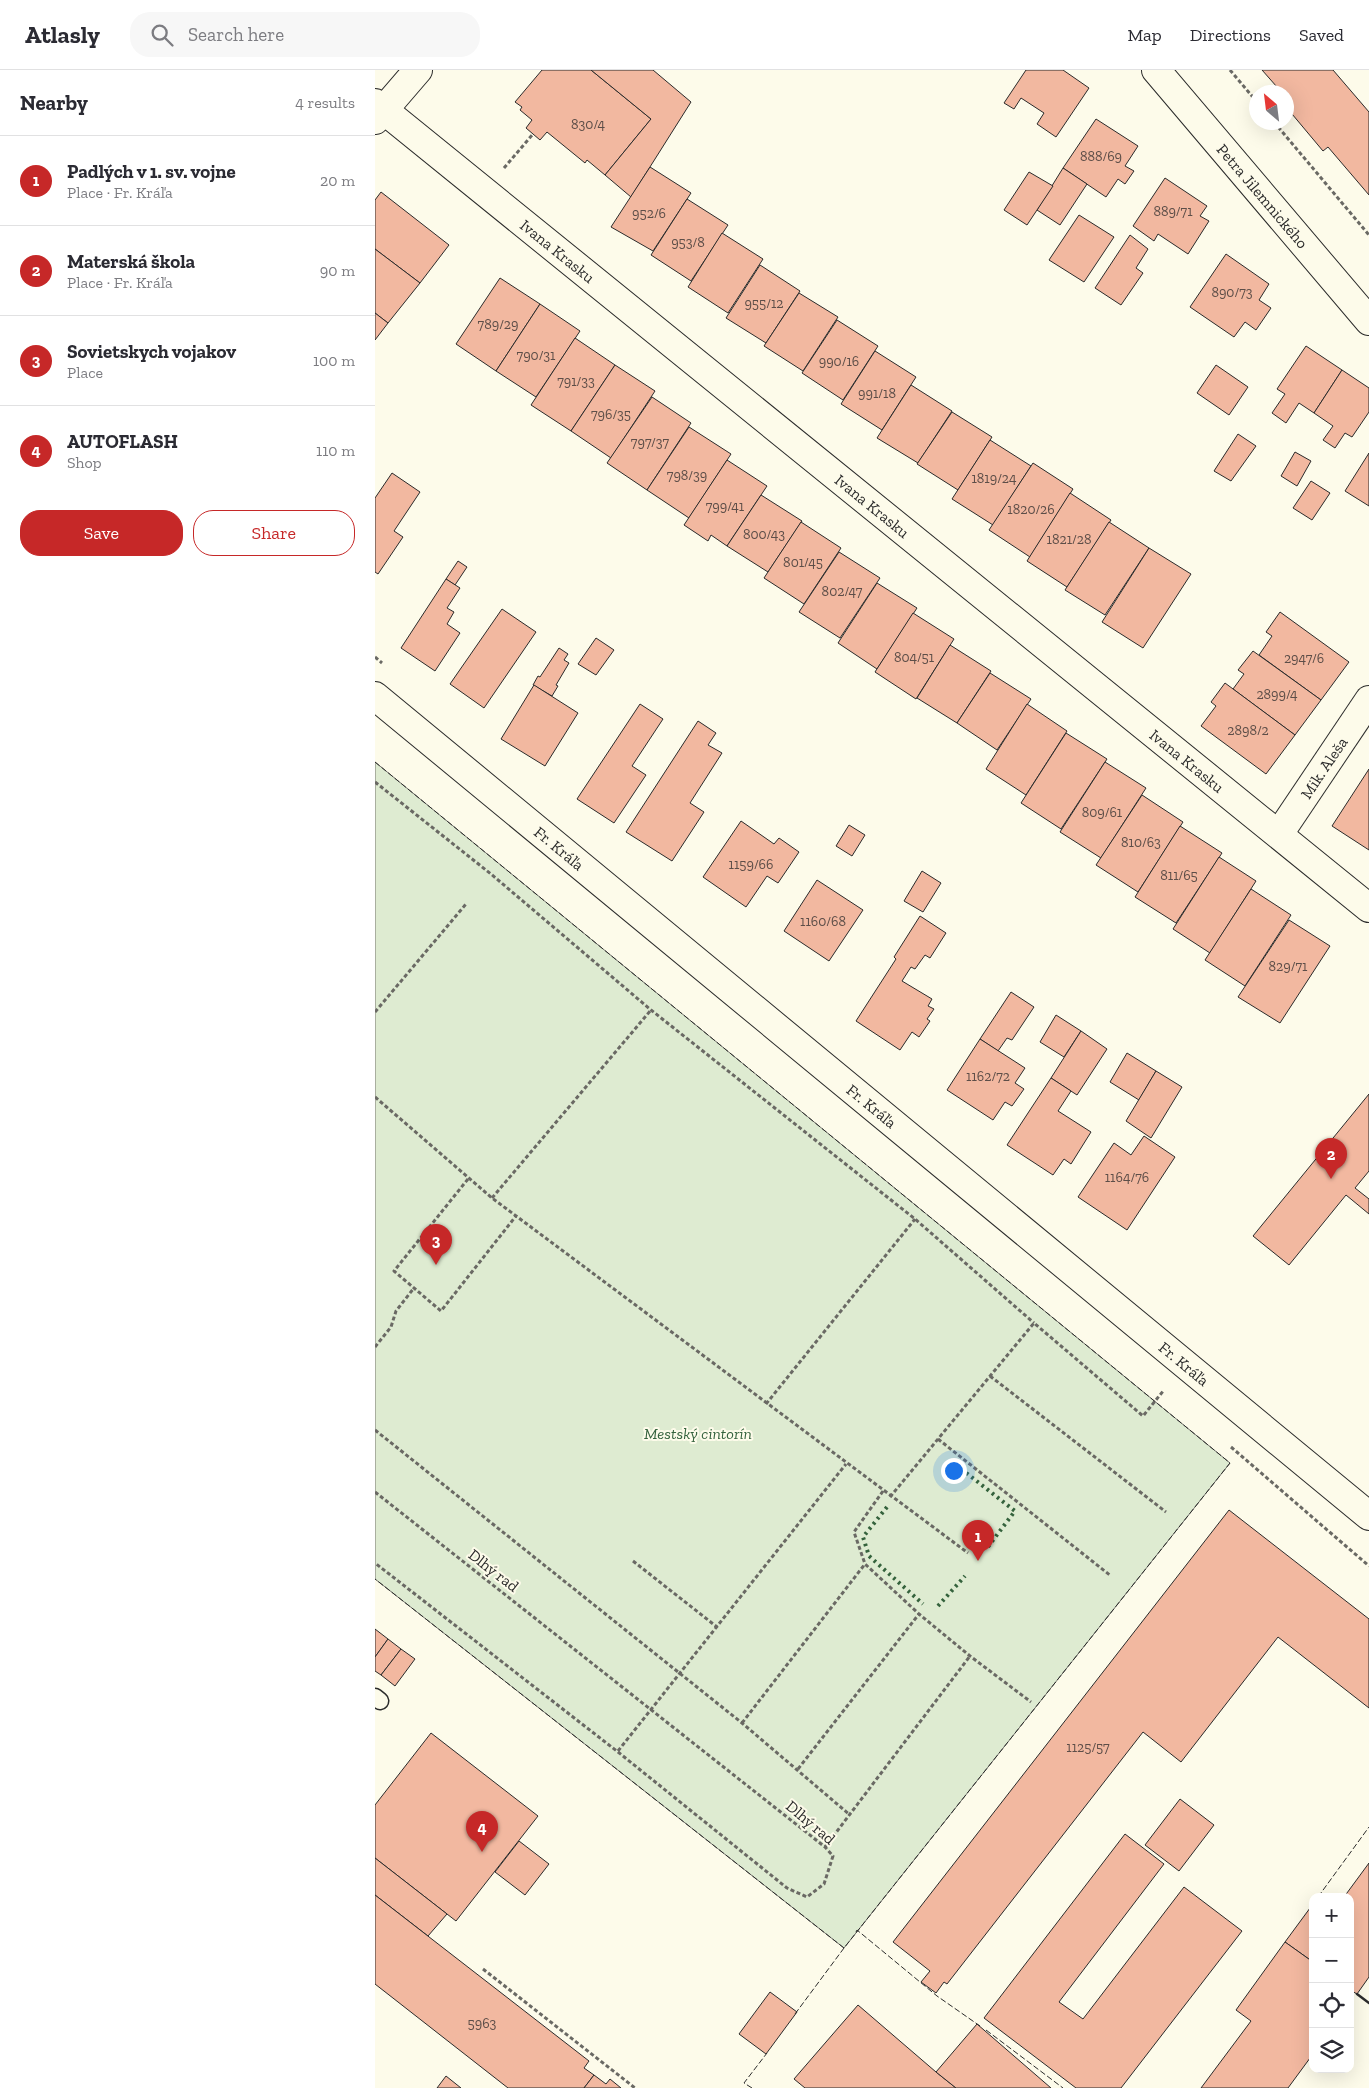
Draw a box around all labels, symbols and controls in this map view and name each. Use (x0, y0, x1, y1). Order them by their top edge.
search box (130, 12, 480, 57)
text: Atlasly (25, 20, 100, 49)
icon: search (148, 21, 176, 49)
text: Search here (188, 23, 284, 46)
text: Map (1127, 24, 1162, 46)
text: Directions (1190, 24, 1271, 46)
text: Saved (1299, 24, 1344, 46)
north arrow (1249, 85, 1294, 130)
text: Nearby (20, 90, 88, 115)
text: 4 results (295, 93, 355, 112)
house number: 830/4 (571, 116, 605, 133)
street label: Petra Jilemnického (1213, 140, 1312, 252)
house number: 888/69 (1080, 148, 1122, 165)
text: Padlých v 1. sv. vojne (67, 160, 236, 183)
text: 1 (33, 171, 39, 190)
text: 20 m (320, 171, 355, 190)
text: Place · Fr. Kráľa (67, 183, 173, 202)
house number: 889/71 (1153, 203, 1193, 220)
house number: 952/6 (632, 205, 666, 222)
street label: Ivana Krasku (516, 216, 598, 287)
house number: 953/8 (671, 234, 705, 251)
text: Materská škola (67, 250, 195, 273)
text: 2 (32, 261, 40, 280)
text: 90 m (320, 261, 355, 280)
text: Place · Fr. Kráľa (67, 273, 173, 292)
house number: 890/73 (1211, 284, 1253, 301)
house number: 955/12 (744, 295, 784, 312)
house number: 789/29 (478, 316, 518, 333)
text: Sovietskych vojakov (67, 340, 236, 363)
house number: 790/31 (517, 347, 556, 364)
text: 3 (32, 351, 40, 370)
text: 100 m (313, 351, 355, 370)
house number: 990/16 (819, 353, 859, 370)
text: Place (67, 363, 103, 382)
house number: 791/33 (557, 373, 595, 390)
house number: 991/18 (858, 385, 896, 402)
house number: 796/35 (591, 406, 631, 423)
text: AUTOFLASH (67, 430, 178, 453)
house number: 797/37 (631, 434, 670, 451)
text: 4 (31, 441, 41, 460)
text: 110 m (316, 441, 355, 460)
text: Shop (67, 453, 102, 472)
house number: 798/39 (667, 467, 707, 484)
street label: Ivana Krasku (831, 470, 913, 542)
house number: 1819/24 (971, 470, 1017, 487)
house number: 799/41 (706, 498, 745, 515)
house number: 1820/26 (1007, 501, 1055, 518)
button: Save (20, 510, 183, 556)
button: Share (193, 510, 355, 556)
house number: 800/43 (743, 526, 785, 543)
house number: 1821/28 (1047, 531, 1091, 548)
house number: 801/45 (783, 554, 823, 571)
house number: 802/47 (822, 583, 863, 600)
house number: 804/51 (894, 649, 935, 666)
house number: 2947/6 (1284, 650, 1324, 667)
house number: 2899/4 (1256, 686, 1298, 703)
house number: 2898/2 (1227, 722, 1269, 739)
street label: Ivana Krasku (1146, 725, 1228, 797)
street label: Mik. Aleša (1297, 733, 1352, 802)
house number: 809/61 (1082, 804, 1123, 821)
street label: Fr. Kráľa (530, 822, 588, 875)
house number: 810/63 (1121, 834, 1161, 851)
house number: 1159/66 (729, 856, 773, 873)
house number: 811/65 (1160, 867, 1198, 884)
house number: 1160/68 (800, 913, 846, 930)
house number: 829/71 (1269, 958, 1308, 975)
house number: 1162/72 (966, 1068, 1010, 1085)
street label: Fr. Kráľa (843, 1080, 900, 1132)
pin: 2 (1315, 1138, 1347, 1179)
house number: 1164/76 (1105, 1169, 1149, 1186)
pin: 3 (420, 1224, 452, 1265)
street label: Fr. Kráľa (1155, 1338, 1213, 1390)
park label: Mestský cintorín (644, 1424, 752, 1443)
your location (941, 1458, 967, 1484)
pin: 1 (962, 1520, 994, 1561)
street label: Dlhý rad (465, 1545, 523, 1596)
house number: 1125/57 (1066, 1739, 1110, 1756)
street label: Dlhý rad (782, 1796, 839, 1849)
pin: 4 (466, 1811, 498, 1852)
map controls (1309, 1893, 1354, 2073)
button: + (1309, 1893, 1354, 1938)
button: − (1309, 1938, 1354, 1983)
button: locate (1309, 1983, 1354, 2028)
house number: 5963 (468, 2015, 497, 2032)
button: layers (1309, 2028, 1354, 2073)

